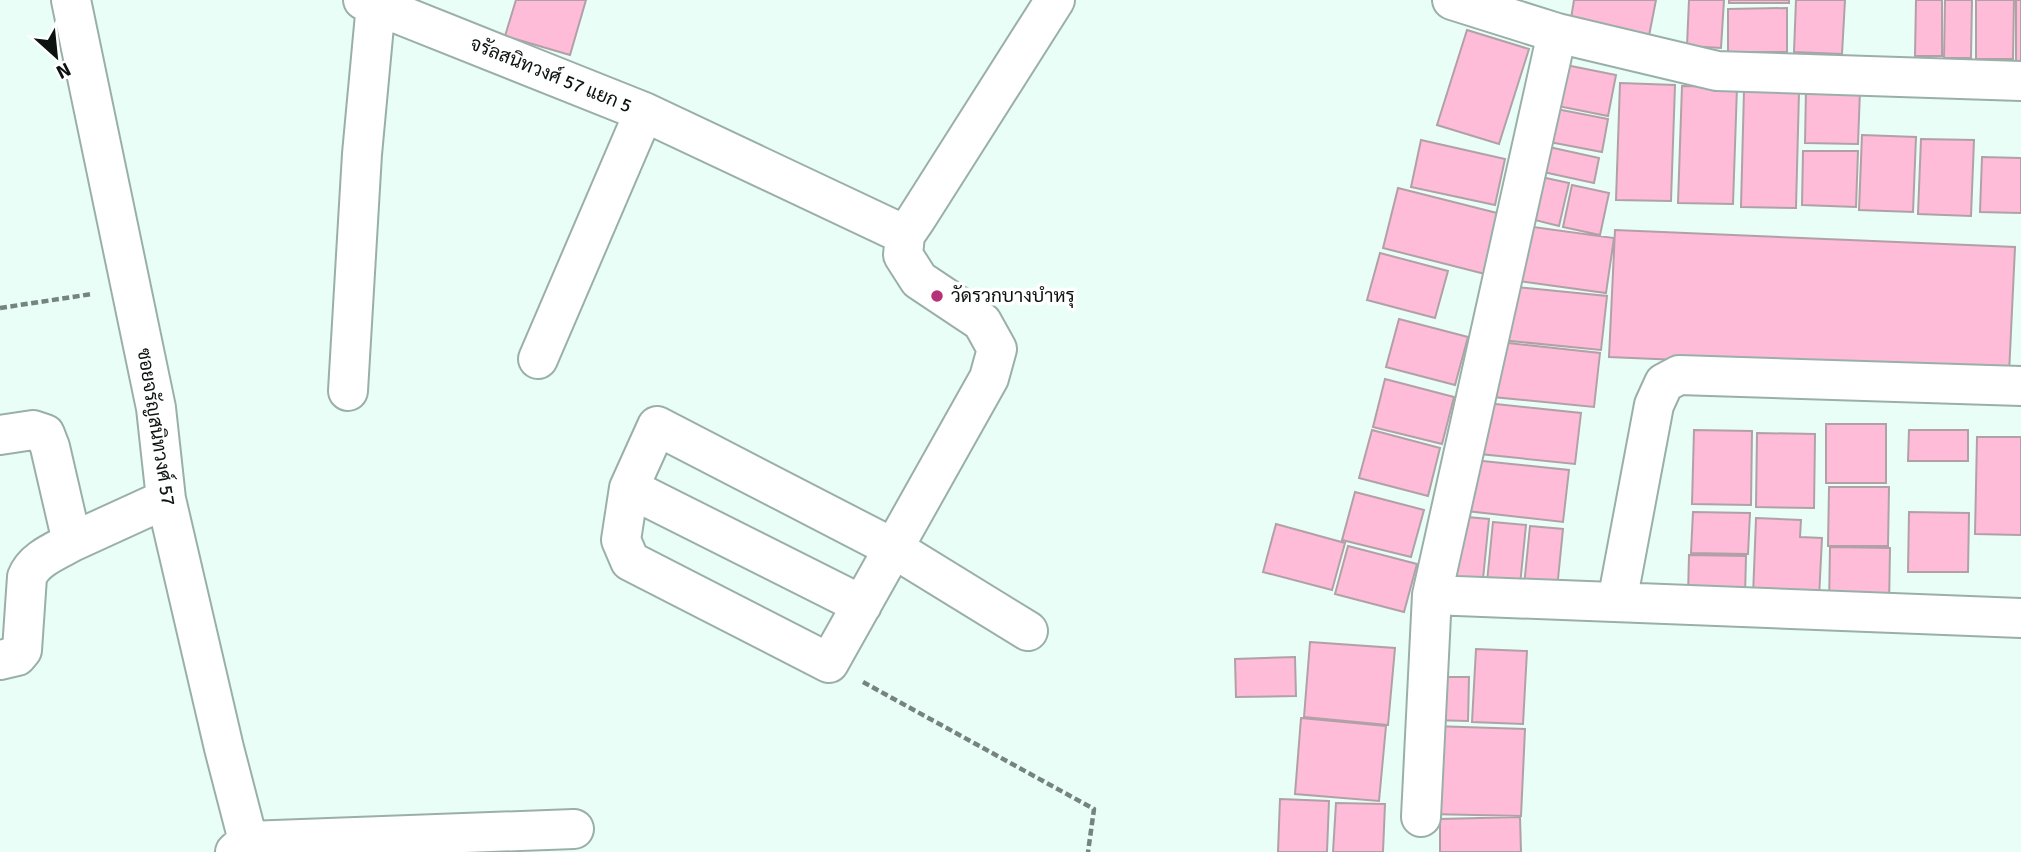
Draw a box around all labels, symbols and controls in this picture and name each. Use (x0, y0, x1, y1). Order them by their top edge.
north arrow (21, 21, 91, 91)
street label: จรัลสนิทวงศ์ 57 แยก 5 (467, 31, 636, 118)
text: N (52, 57, 75, 84)
place label: วัดรวกบางบำหรุ (951, 284, 1075, 308)
marker: วัดรวกบางบำหรุ (929, 288, 945, 304)
street label: ซอยจรัญสนิทวงศ์ 57 (132, 346, 181, 508)

